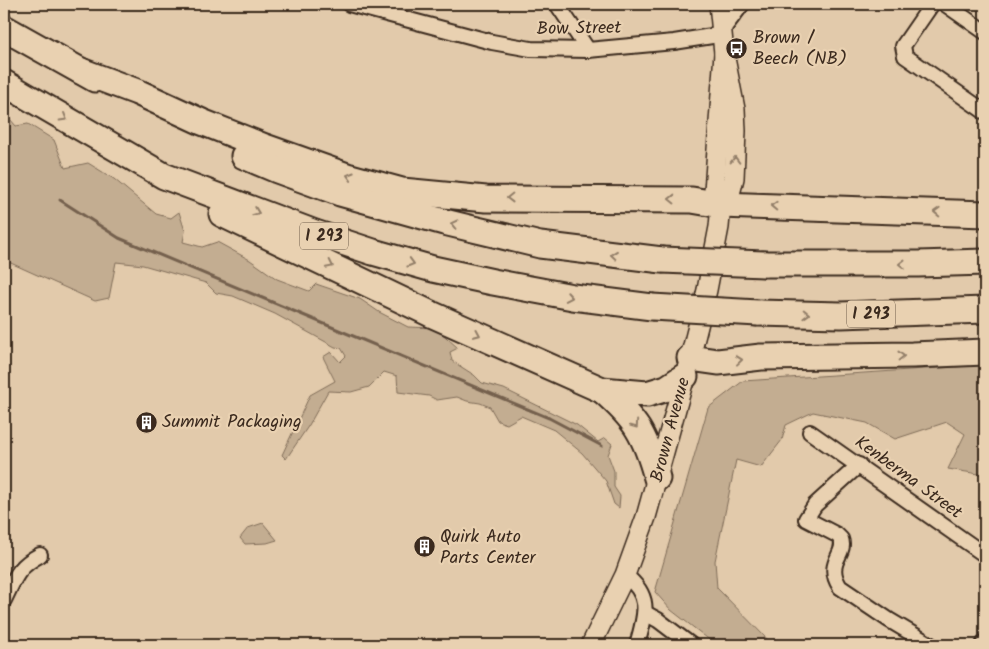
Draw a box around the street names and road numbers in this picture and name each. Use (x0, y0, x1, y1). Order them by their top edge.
street label: Bow Street (536, 14, 623, 44)
road number: I 293 (300, 222, 348, 250)
road number: I 293 (847, 300, 895, 328)
street label: Brown Avenue (643, 374, 699, 486)
street label: Kenberma Street (848, 429, 969, 528)

